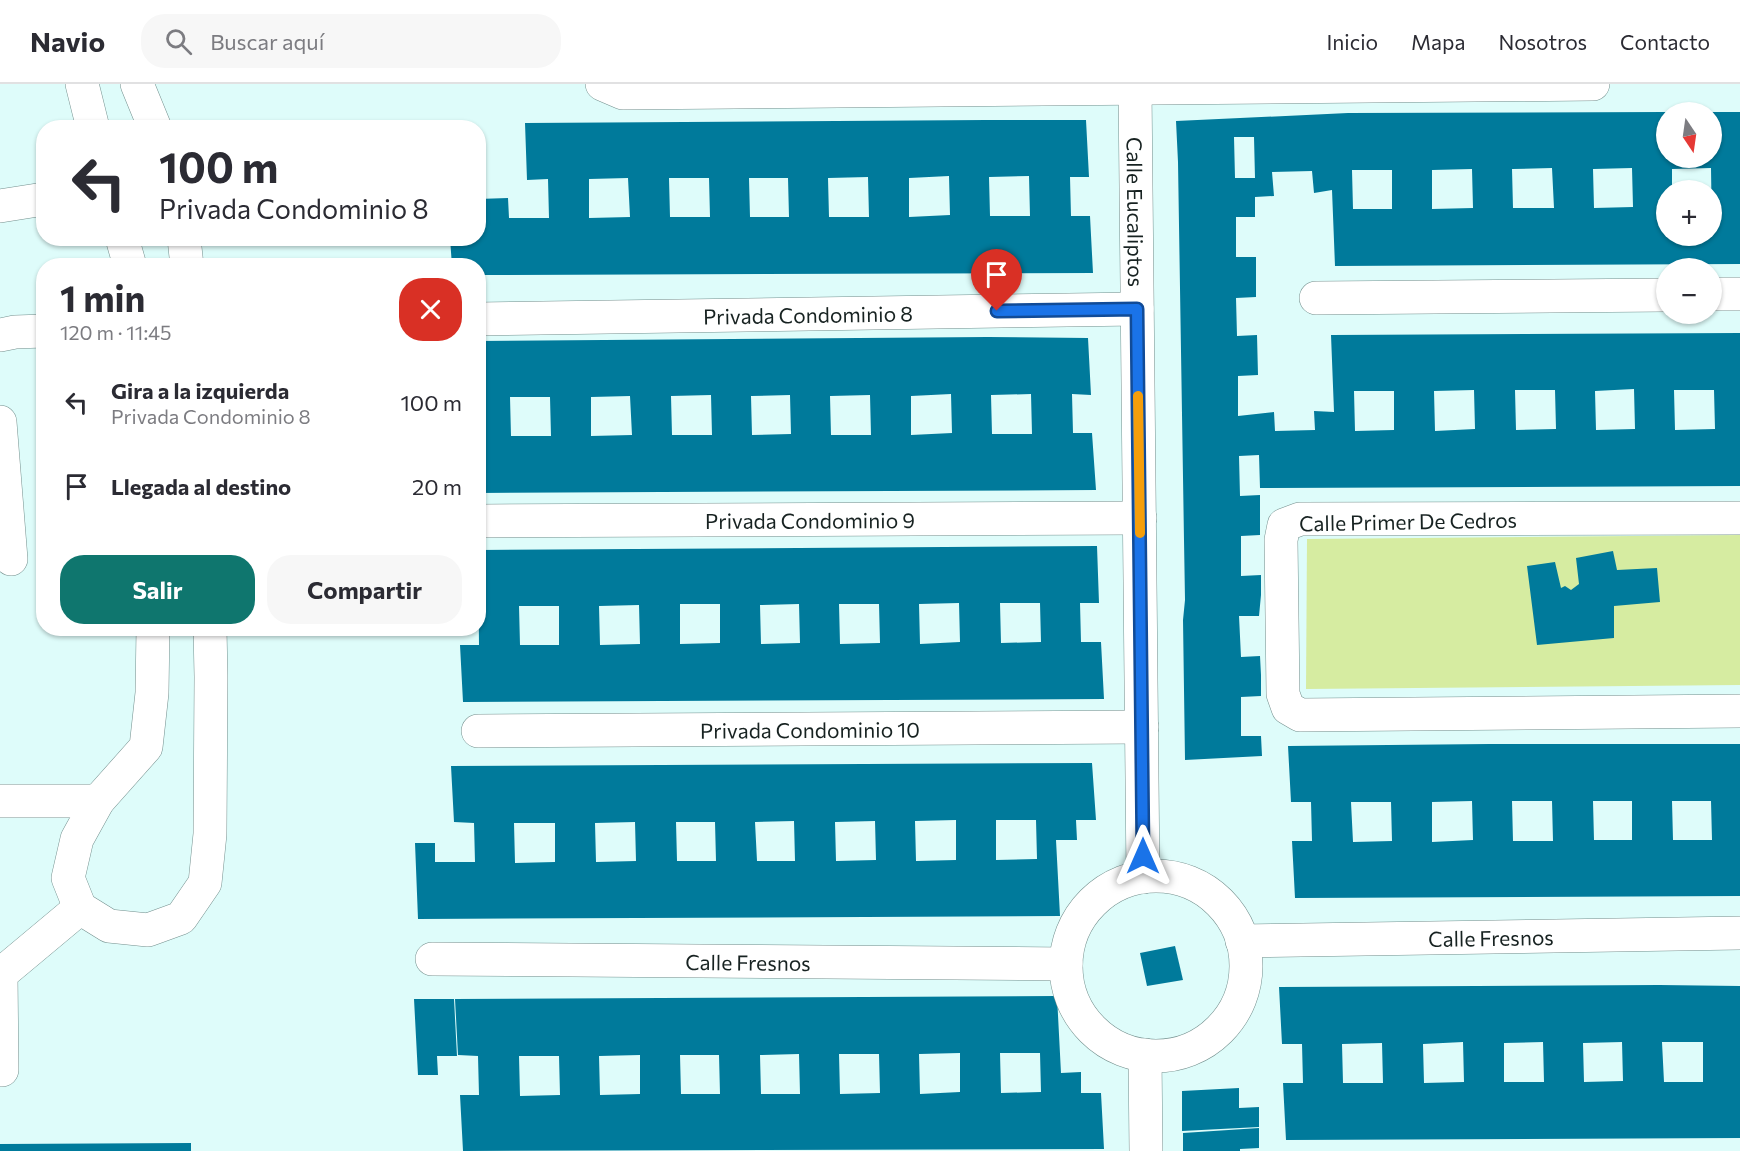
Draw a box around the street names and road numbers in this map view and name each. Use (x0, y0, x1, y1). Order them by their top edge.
street label: Calle Eucaliptos (1123, 137, 1150, 287)
street label: Privada Condominio 8 (703, 300, 913, 328)
street label: Privada Condominio 9 (705, 507, 915, 532)
street label: Calle Primer De Cedros (1299, 507, 1517, 535)
street label: Privada Condominio 10 (700, 716, 920, 742)
street label: Calle Fresnos (1428, 923, 1554, 951)
street label: Calle Fresnos (685, 948, 811, 974)

